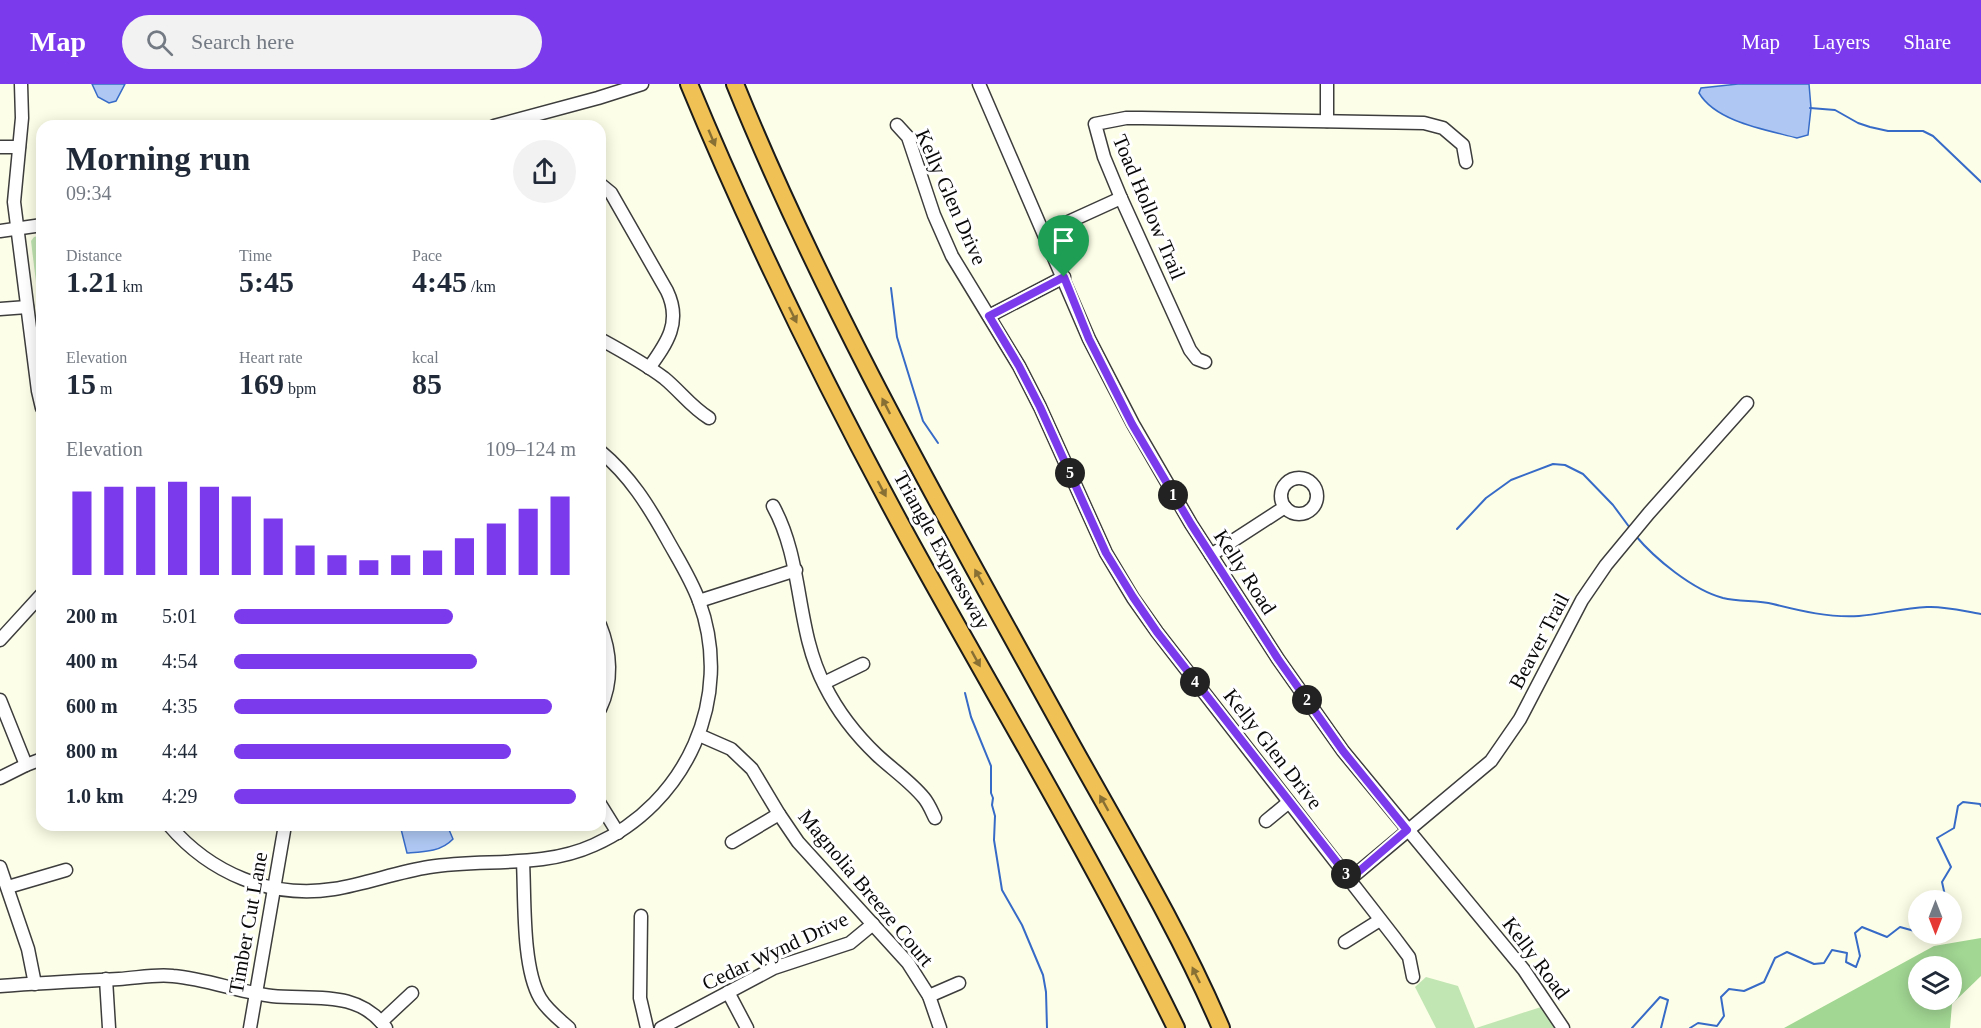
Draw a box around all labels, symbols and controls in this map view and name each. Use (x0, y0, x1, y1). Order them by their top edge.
search box (122, 15, 542, 69)
text: Map (30, 26, 86, 57)
icon: search (143, 26, 176, 59)
text: Search here (191, 29, 294, 54)
text: Map (1742, 30, 1780, 54)
text: Layers (1813, 30, 1870, 54)
text: Share (1903, 30, 1951, 54)
street label: Kelly Glen Drive (910, 126, 992, 268)
one-way arrow (708, 129, 717, 147)
street label: Toad Hollow Trail (1108, 131, 1190, 283)
button: share (513, 140, 576, 203)
text: Morning run (66, 141, 250, 177)
text: 09:34 (66, 182, 112, 204)
pin (1038, 215, 1089, 277)
icon: arrive (1047, 224, 1080, 257)
text: Distance (66, 247, 122, 264)
text: Time (239, 247, 272, 264)
text: Pace (412, 247, 442, 264)
text: 1.21 (66, 265, 119, 298)
text: 5:45 (239, 265, 294, 298)
text: 4:45 (412, 265, 467, 298)
text: km (119, 278, 143, 295)
text: /km (467, 278, 496, 295)
one-way arrow (788, 306, 798, 324)
text: Elevation (66, 349, 127, 366)
text: Heart rate (239, 349, 303, 366)
text: kcal (412, 349, 439, 366)
text: 15 (66, 367, 96, 400)
text: 169 (239, 367, 284, 400)
text: 85 (412, 367, 442, 400)
text: m (96, 380, 112, 397)
text: bpm (284, 380, 316, 397)
one-way arrow (881, 397, 891, 414)
text: Elevation (66, 438, 143, 460)
text: 109–124 m (485, 438, 576, 460)
pin: 5 (1055, 458, 1085, 488)
text: 5 (1066, 464, 1074, 481)
street label: Triangle Expressway (889, 467, 996, 634)
one-way arrow (877, 480, 887, 497)
pin: 1 (1158, 480, 1188, 510)
text: 1 (1169, 486, 1177, 503)
street label: Kelly Road (1209, 525, 1282, 619)
one-way arrow (974, 569, 984, 586)
street label: Beaver Trail (1504, 589, 1574, 693)
text: 200 m (66, 605, 118, 627)
text: 5:01 (162, 605, 198, 627)
text: 400 m (66, 650, 118, 672)
text: 4:54 (162, 650, 198, 672)
one-way arrow (971, 651, 981, 668)
pin: 4 (1180, 667, 1210, 697)
text: 4 (1191, 673, 1199, 690)
street label: Kelly Glen Drive (1219, 684, 1327, 814)
pin: 2 (1292, 685, 1322, 715)
text: 2 (1303, 691, 1311, 708)
text: 600 m (66, 695, 118, 717)
text: 4:35 (162, 695, 198, 717)
text: 800 m (66, 740, 118, 762)
text: 4:44 (162, 740, 198, 762)
text: 1.0 km (66, 785, 124, 807)
text: 4:29 (162, 785, 198, 807)
one-way arrow (1099, 795, 1109, 812)
street label: Magnolia Breeze Court (793, 805, 939, 971)
street label: Timber Cut Lane (224, 850, 272, 996)
pin: 3 (1331, 859, 1361, 889)
text: 3 (1342, 865, 1350, 882)
north arrow (1908, 890, 1962, 944)
map controls (1908, 890, 1962, 1010)
street label: Cedar Wynd Drive (698, 907, 852, 995)
street label: Kelly Road (1497, 912, 1575, 1004)
button: layers (1908, 956, 1962, 1010)
one-way arrow (1192, 966, 1201, 983)

